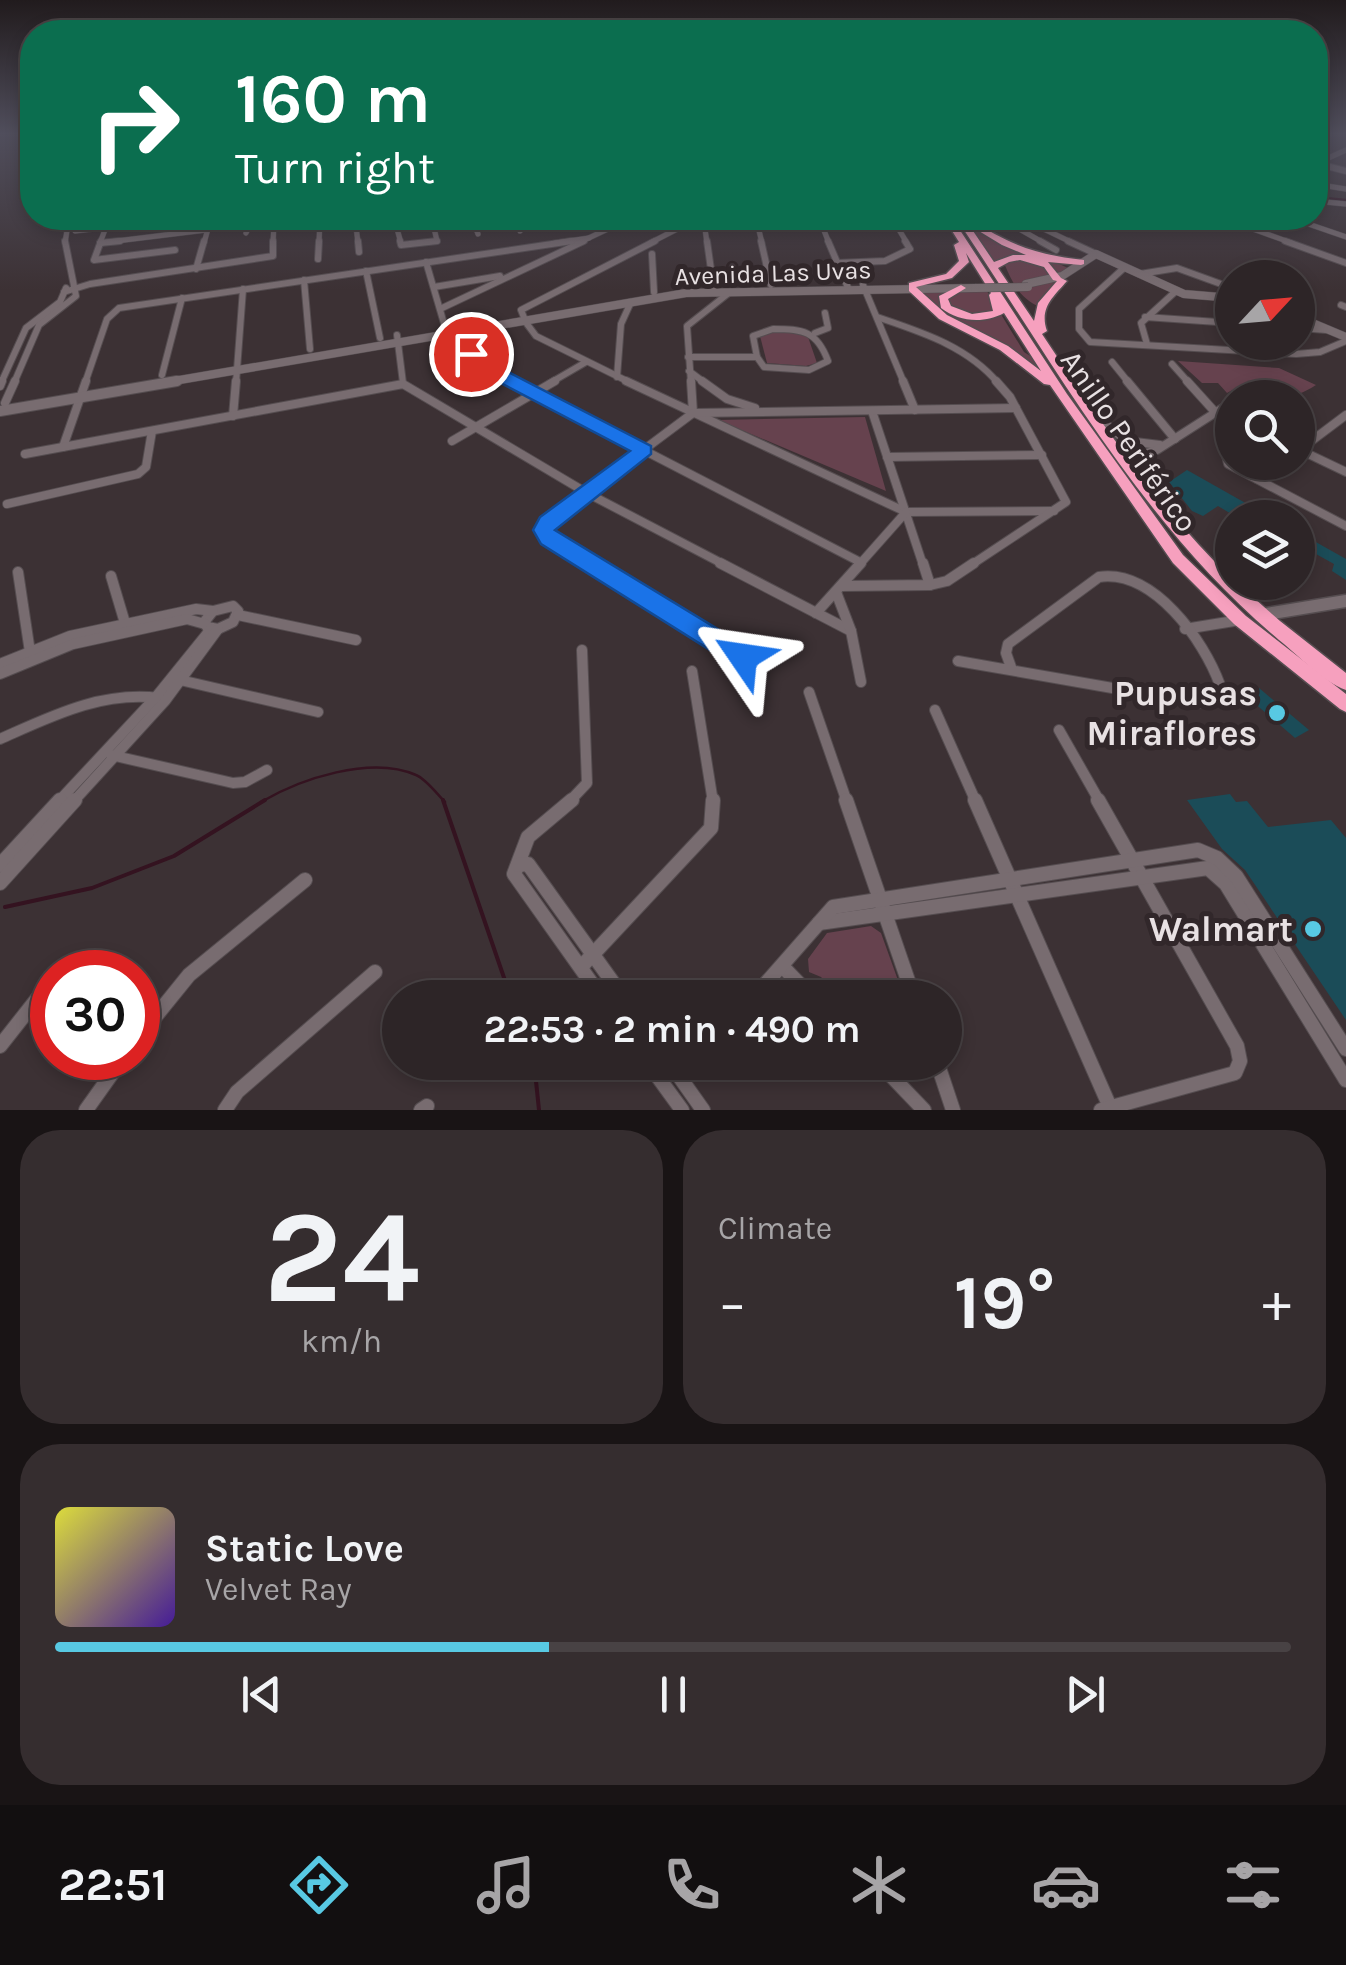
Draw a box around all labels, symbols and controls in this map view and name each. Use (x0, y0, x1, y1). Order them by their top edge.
text: 160 m (235, 58, 431, 140)
icon: right (70, 60, 200, 190)
text: Turn right (235, 142, 435, 194)
street label: Avenida Las Uvas (674, 255, 872, 291)
north arrow (1215, 260, 1315, 360)
map controls (1215, 260, 1315, 600)
pin (429, 312, 514, 397)
icon: arrive (444, 327, 499, 382)
street label: Anillo Periférico (1053, 343, 1205, 539)
button: search (1215, 380, 1315, 480)
button: layers (1215, 500, 1315, 600)
position arrow (691, 605, 795, 709)
place label: Pupusas Miraflores (1087, 673, 1257, 754)
marker: Pupusas Miraflores (1266, 702, 1288, 724)
place label: Walmart (1149, 909, 1293, 950)
marker: Walmart (1302, 918, 1324, 940)
speed limit sign: 30 (30, 950, 160, 1080)
text: 22:53 · 2 min · 490 m (483, 1007, 861, 1052)
text: 24 (263, 1182, 420, 1334)
text: Climate (718, 1210, 832, 1247)
text: 19° (954, 1259, 1055, 1347)
text: − (718, 1271, 747, 1335)
text: + (1262, 1271, 1291, 1335)
text: km/h (301, 1323, 382, 1360)
text: Static Love (205, 1526, 404, 1571)
text: Velvet Ray (205, 1571, 352, 1608)
icon: previous (234, 1667, 289, 1722)
icon: pause (646, 1667, 701, 1722)
icon: next (1058, 1667, 1113, 1722)
icon: directions (284, 1850, 354, 1920)
icon: music (471, 1850, 541, 1920)
icon: phone (657, 1850, 727, 1920)
icon: climate (844, 1850, 914, 1920)
icon: car (1031, 1850, 1101, 1920)
icon: filters (1218, 1850, 1288, 1920)
text: 22:51 (58, 1859, 167, 1911)

